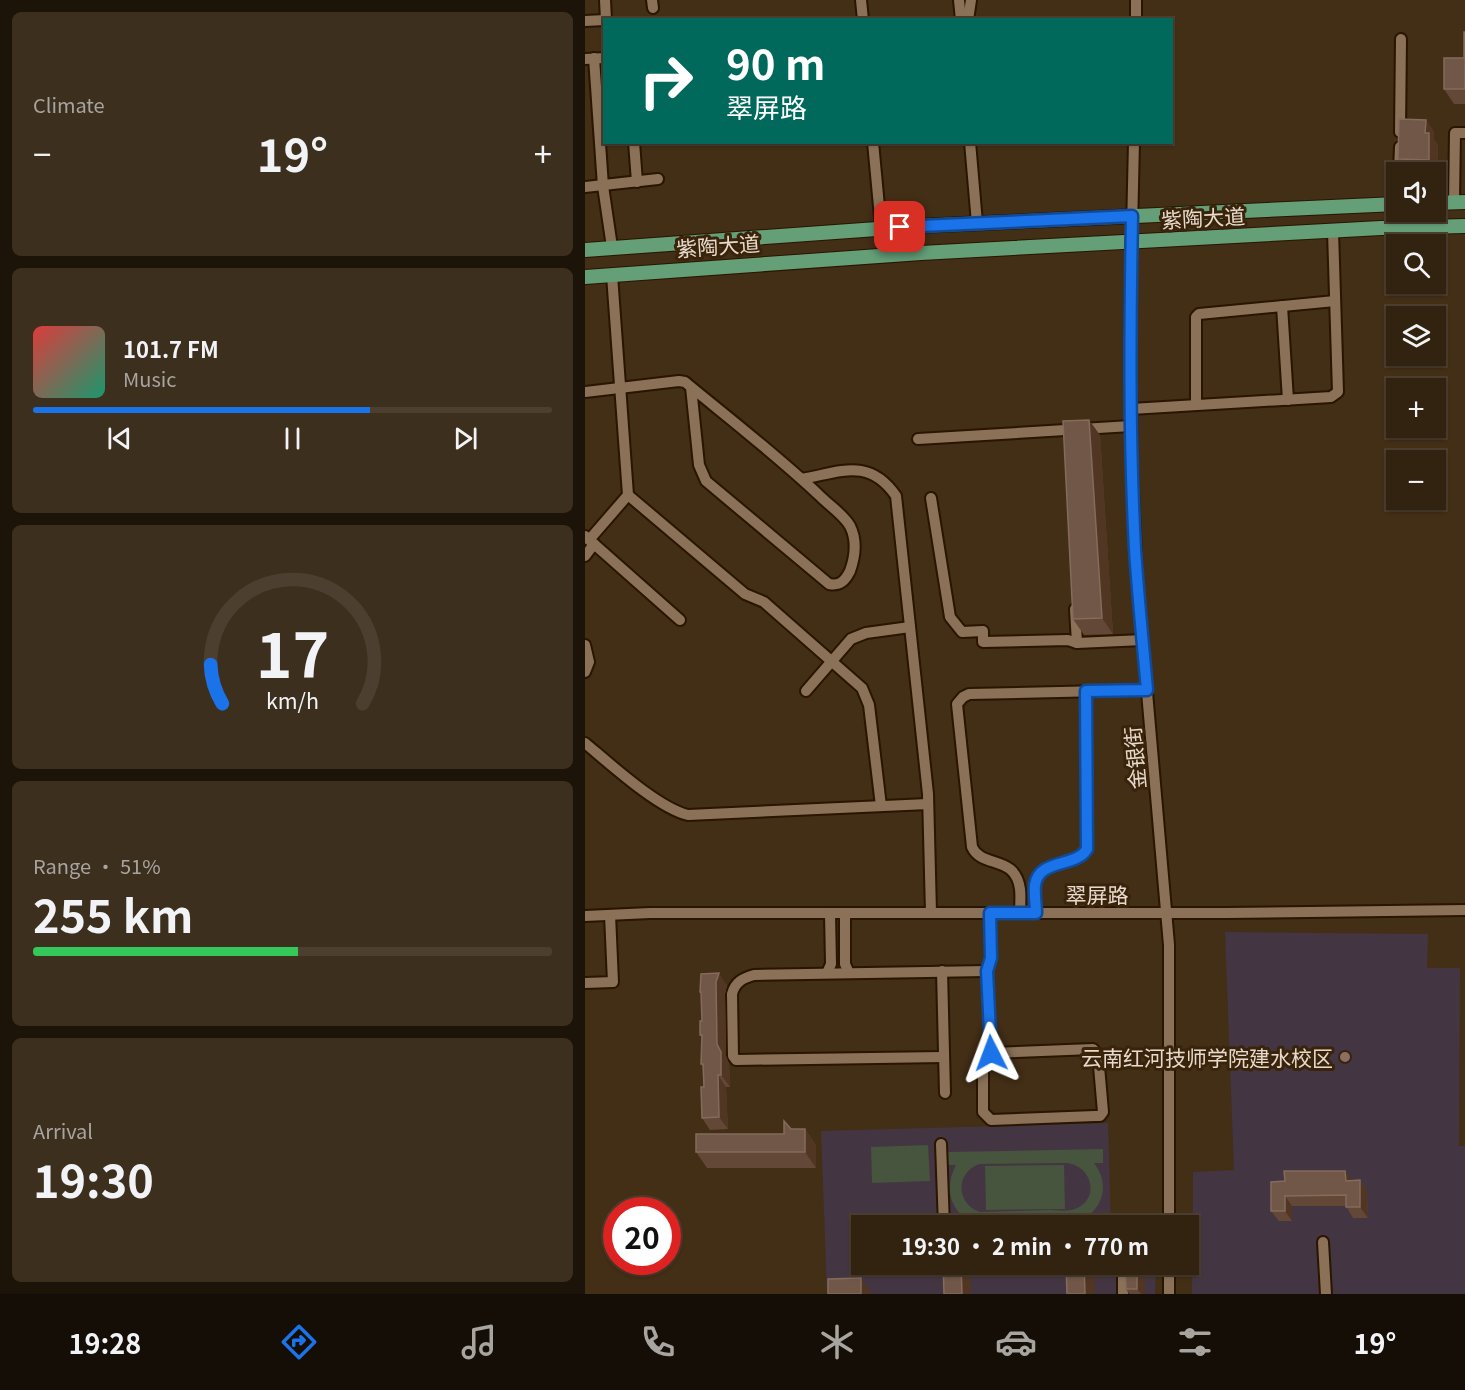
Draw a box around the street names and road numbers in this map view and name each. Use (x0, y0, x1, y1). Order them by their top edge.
street label: 紫陶大道 (1160, 200, 1246, 234)
street label: 紫陶大道 (675, 227, 761, 263)
street label: 金银街 (1116, 725, 1152, 791)
street label: 翠屏路 (1066, 879, 1129, 909)

